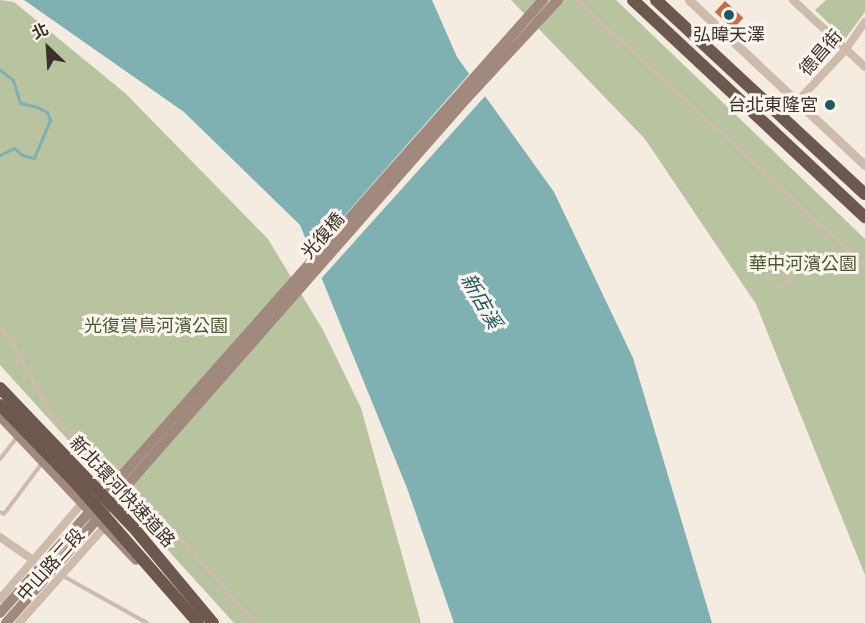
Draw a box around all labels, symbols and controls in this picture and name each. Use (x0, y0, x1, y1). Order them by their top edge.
marker: 弘暐天澤 (722, 8, 736, 22)
north arrow (18, 18, 78, 78)
text: 北 (29, 19, 51, 43)
place label: 弘暐天澤 (693, 24, 765, 46)
street label: 德昌街 (795, 26, 847, 80)
place label: 台北東隆宮 (728, 94, 818, 116)
marker: 台北東隆宮 (823, 98, 837, 112)
street label: 光復橋 (297, 209, 349, 263)
park label: 華中河濱公園 (749, 253, 857, 275)
water label: 新店溪 (456, 269, 506, 333)
park label: 光復賞鳥河濱公園 (84, 315, 228, 337)
street label: 新北環河快速道路 (65, 432, 179, 552)
street label: 中山路二段 (13, 524, 89, 606)

